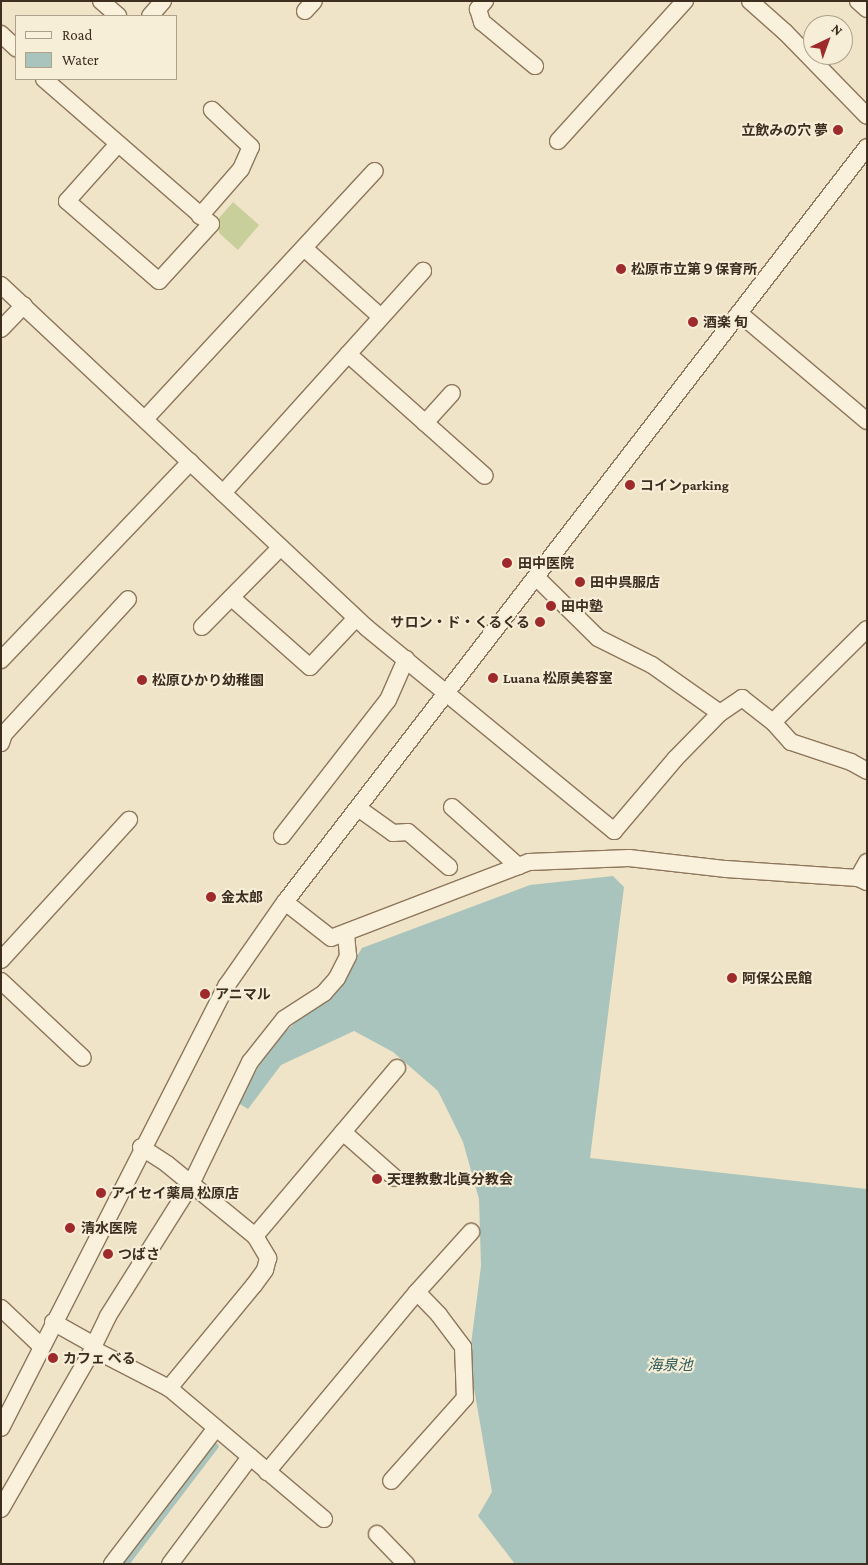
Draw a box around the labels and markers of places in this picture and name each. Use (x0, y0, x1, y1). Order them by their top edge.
place label: 立飲みの穴 夢 (741, 122, 828, 138)
marker: 立飲みの穴 夢 (832, 124, 844, 136)
place label: 松原市立第９保育所 (631, 261, 757, 277)
marker: 松原市立第９保育所 (615, 263, 627, 275)
place label: 酒楽 旬 (703, 314, 748, 330)
marker: 酒楽 旬 (687, 316, 699, 328)
place label: コインparking (640, 477, 729, 493)
marker: コインparking (624, 479, 636, 491)
place label: 田中医院 (518, 555, 574, 571)
marker: 田中医院 (500, 556, 514, 570)
place label: 田中呉服店 (590, 574, 660, 590)
marker: 田中呉服店 (574, 576, 586, 588)
place label: 田中塾 (561, 598, 603, 614)
marker: 田中塾 (545, 600, 557, 612)
place label: サロン・ド・くるくる (390, 614, 530, 630)
marker: サロン・ド・くるくる (534, 616, 546, 628)
place label: Luana 松原美容室 (503, 670, 613, 686)
place label: 松原ひかり幼稚園 (152, 672, 264, 688)
marker: Luana 松原美容室 (487, 672, 499, 684)
marker: 松原ひかり幼稚園 (136, 674, 148, 686)
place label: 金太郎 (221, 889, 263, 905)
marker: 金太郎 (205, 891, 217, 903)
place label: 阿保公民館 (742, 970, 812, 986)
marker: 阿保公民館 (726, 972, 738, 984)
place label: アニマル (215, 986, 271, 1002)
marker: アニマル (199, 988, 211, 1000)
place label: 天理教敷北眞分教会 (387, 1171, 513, 1187)
marker: 天理教敷北眞分教会 (371, 1173, 383, 1185)
place label: アイセイ薬局 松原店 (111, 1185, 240, 1201)
marker: アイセイ薬局 松原店 (95, 1187, 107, 1199)
place label: 清水医院 (81, 1220, 137, 1236)
marker: 清水医院 (63, 1221, 77, 1235)
place label: つばさ (118, 1246, 160, 1262)
marker: つばさ (102, 1248, 114, 1260)
place label: カフェ べる (63, 1350, 136, 1366)
marker: カフェ べる (47, 1352, 59, 1364)

